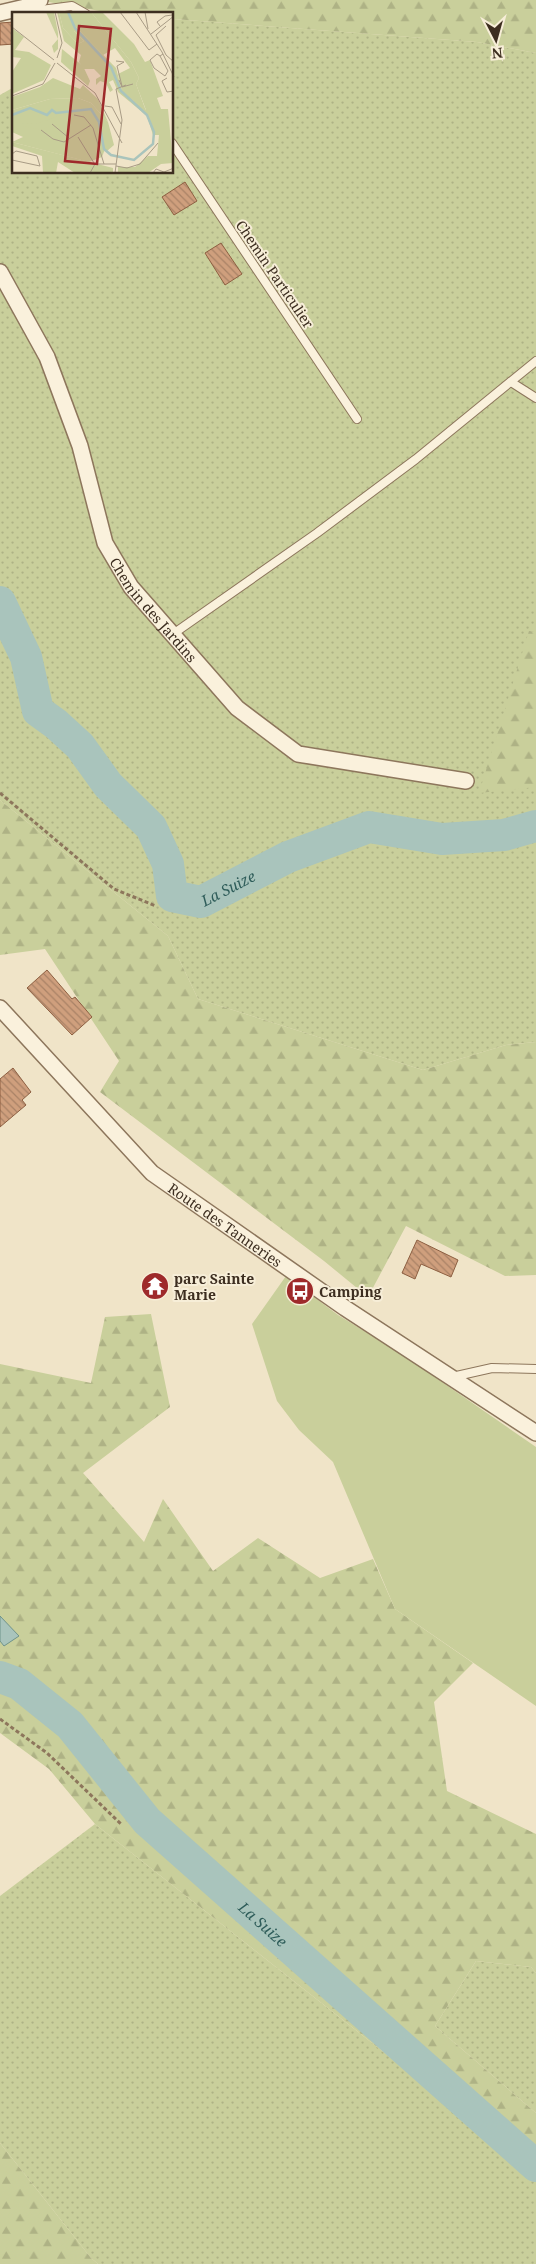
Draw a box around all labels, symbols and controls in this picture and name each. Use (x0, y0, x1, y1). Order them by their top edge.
inset map (12, 12, 174, 174)
north arrow (471, 15, 521, 65)
text: N (491, 43, 504, 63)
street label: Chemin Particulier (232, 216, 318, 332)
street label: Chemin des Jardins (106, 554, 202, 666)
water label: La Suize (196, 865, 259, 911)
street label: Route des Tanneries (165, 1178, 286, 1271)
place label: parc Sainte Marie (174, 1269, 254, 1304)
temple icon: parc Sainte Marie (140, 1271, 170, 1301)
bus stop icon: Camping (285, 1276, 315, 1306)
place label: Camping (319, 1282, 382, 1301)
water label: La Suize (234, 1896, 292, 1951)

